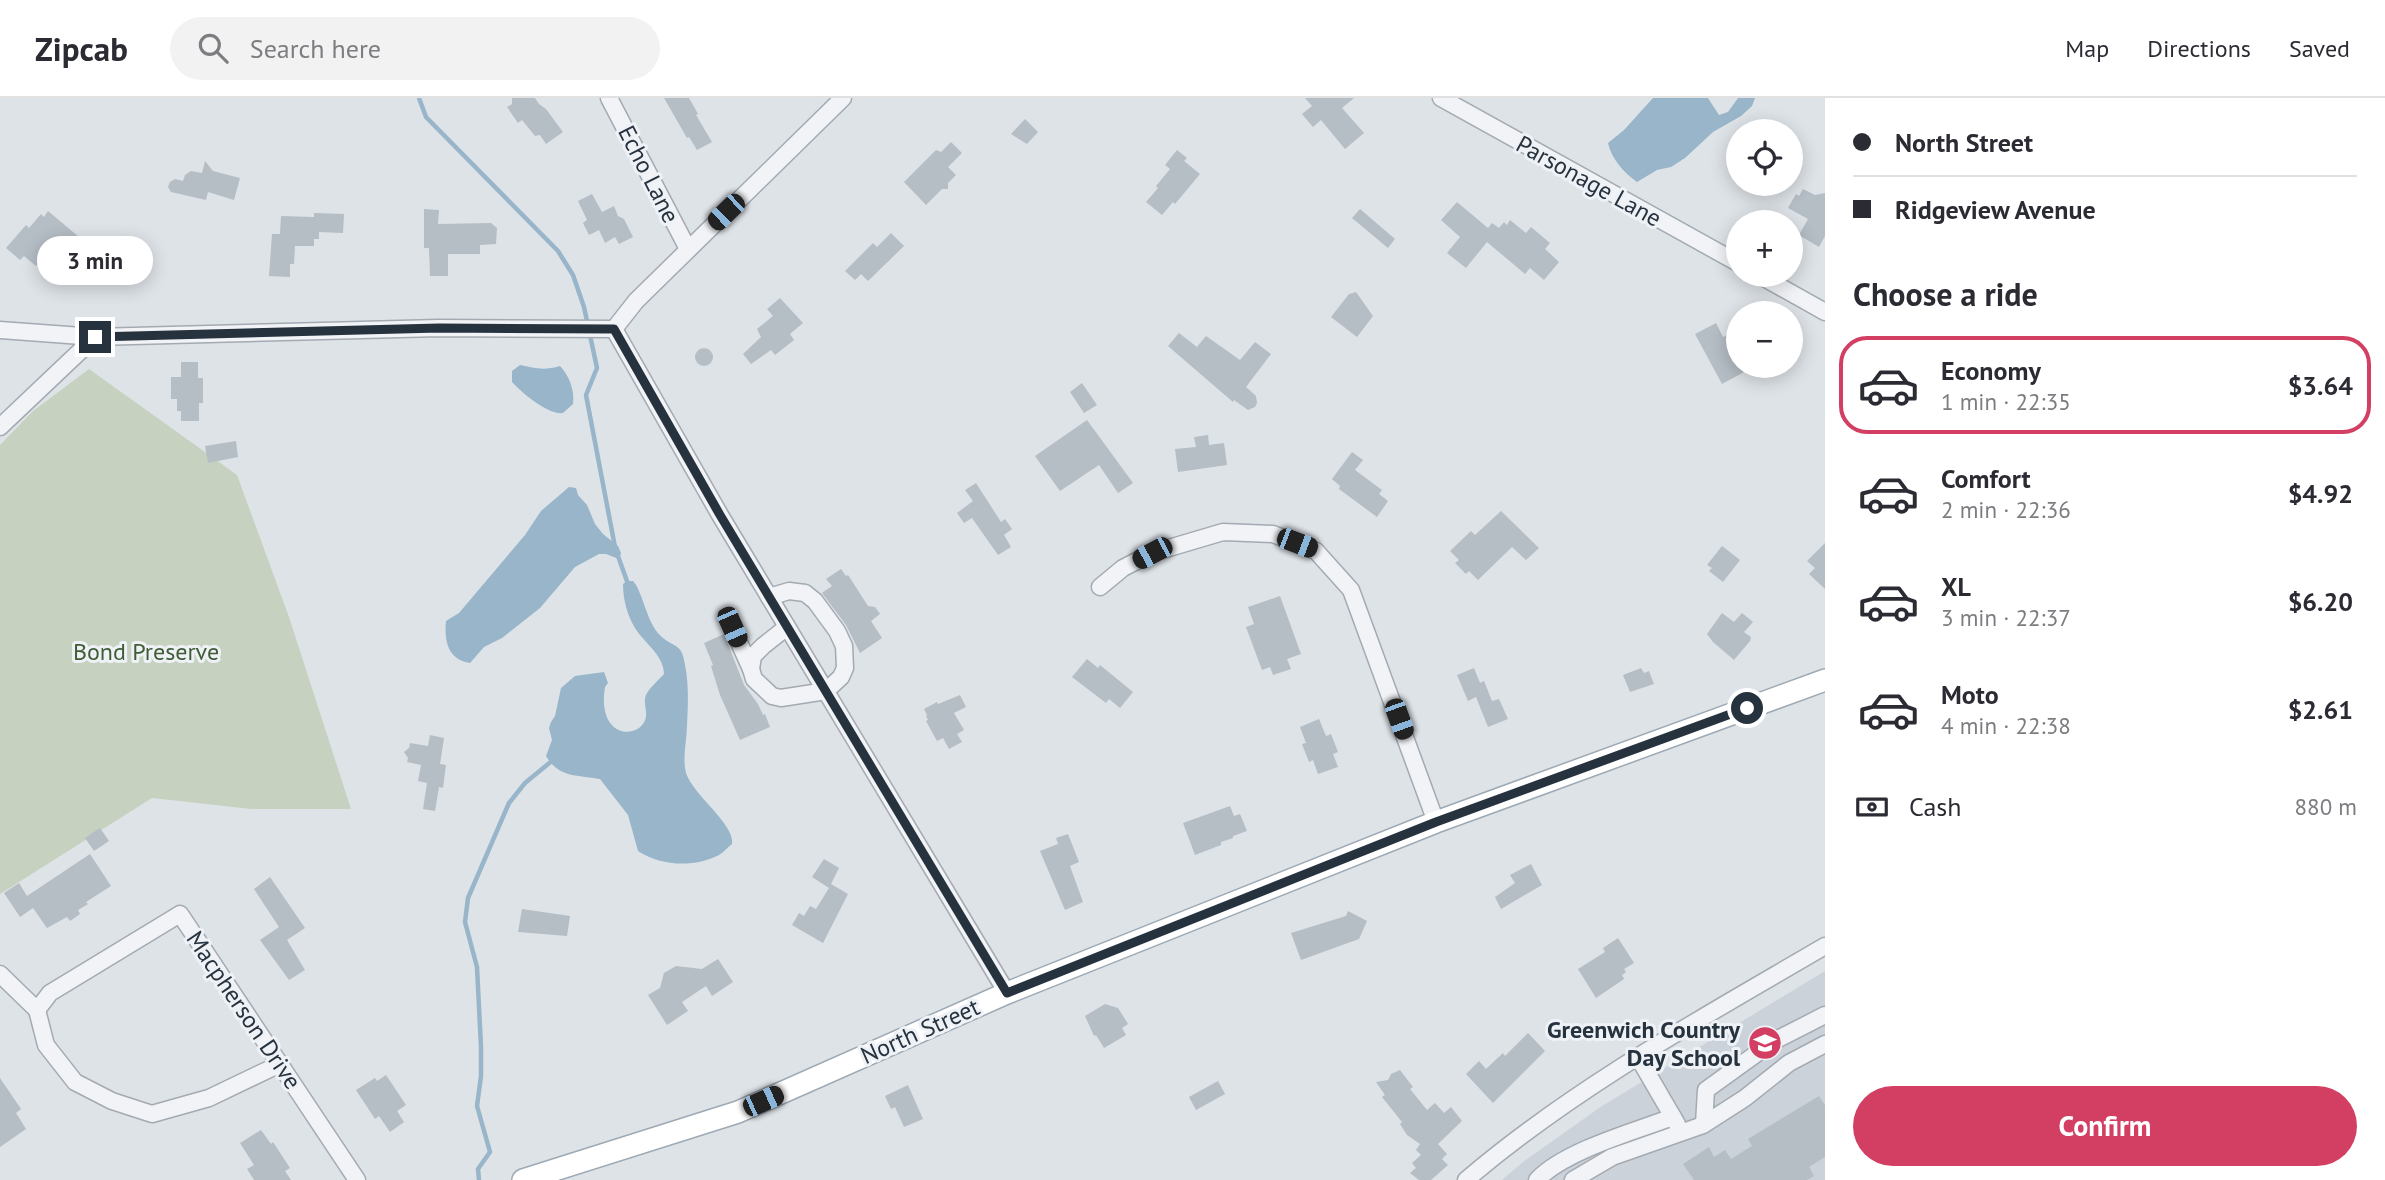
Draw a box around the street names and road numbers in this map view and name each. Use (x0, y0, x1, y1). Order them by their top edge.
street label: Echo Lane (611, 120, 687, 228)
street label: Parsonage Lane (1511, 128, 1667, 234)
street label: Macpherson Drive (180, 925, 308, 1095)
street label: North Street (856, 991, 984, 1071)

